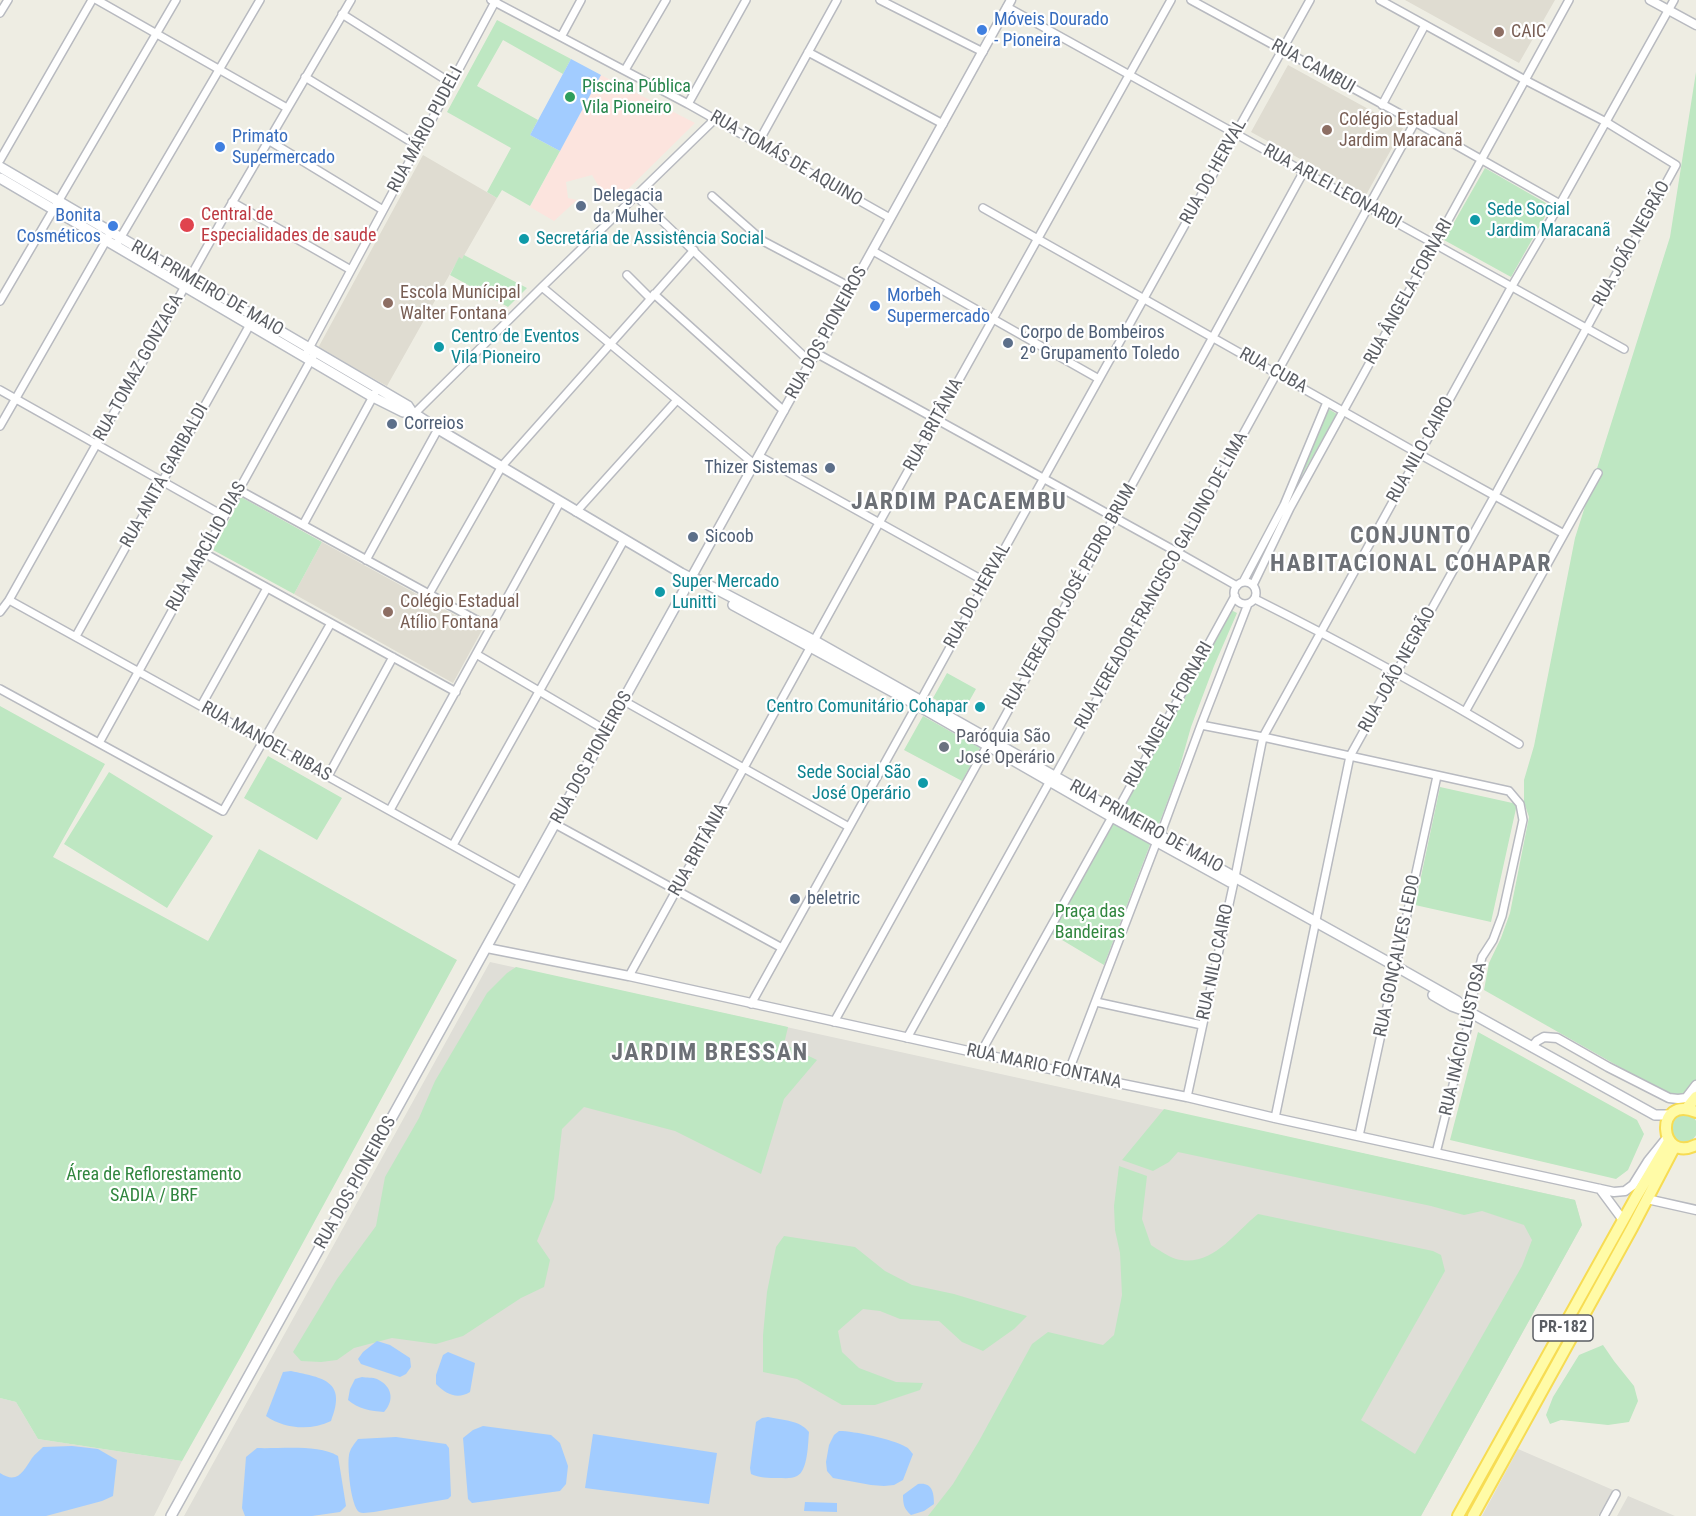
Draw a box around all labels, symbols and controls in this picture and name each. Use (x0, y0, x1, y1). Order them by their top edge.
place label: Móveis Dourado - Pioneira (994, 9, 1109, 52)
place label: CAIC (1511, 21, 1546, 43)
marker: Móveis Dourado - Pioneira (975, 23, 989, 37)
marker: CAIC (1492, 25, 1506, 39)
street label: RUA CAMBUI (1267, 35, 1359, 99)
street label: RUA MÁRIO PUDELI (384, 63, 468, 197)
place label: Piscina Pública Vila Pioneiro (582, 76, 691, 118)
marker: Piscina Pública Vila Pioneiro (563, 90, 577, 104)
street label: RUA TOMÁS DE AQUINO (706, 107, 866, 211)
place label: Colégio Estadual Jardim Maracanã (1339, 109, 1463, 152)
street label: RUA DO HERVAL (1176, 116, 1252, 228)
marker: Colégio Estadual Jardim Maracanã (1320, 123, 1334, 137)
place label: Primato Supermercado (232, 126, 335, 168)
marker: Primato Supermercado (213, 140, 227, 154)
street label: RUA ARLEI LEONARDI (1259, 140, 1405, 234)
street label: RUA JOÃO NEGRÃO (1589, 178, 1675, 310)
place label: Delegacia da Mulher (593, 185, 664, 228)
marker: Delegacia da Mulher (574, 199, 588, 213)
place label: Sede Social Jardim Maracanã (1487, 199, 1611, 242)
place label: Central de Especialidades de saude (201, 204, 376, 246)
place label: Bonita Cosméticos (17, 205, 101, 248)
marker: Sede Social Jardim Maracanã (1468, 213, 1482, 227)
street label: RUA ÂNGELA FORNARI (1360, 215, 1458, 369)
marker: Central de Especialidades de saude (178, 216, 196, 234)
marker: Bonita Cosméticos (106, 219, 120, 233)
place label: Secretária de Assistência Social (536, 228, 764, 250)
marker: Secretária de Assistência Social (517, 232, 531, 246)
street label: RUA PRIMEIRO DE MAIO (127, 237, 287, 341)
street label: RUA DOS PIONEIROS (782, 263, 872, 403)
place label: Escola Munícipal Walter Fontana (400, 282, 521, 324)
place label: Morbeh Supermercado (887, 285, 990, 328)
street label: RUA TOMAZ GONZAGA (90, 291, 188, 445)
marker: Escola Munícipal Walter Fontana (381, 296, 395, 310)
marker: Morbeh Supermercado (868, 299, 882, 313)
place label: Corpo de Bombeiros 2º Grupamento Toledo (1020, 322, 1180, 364)
place label: Centro de Eventos Vila Pioneiro (451, 326, 580, 368)
marker: Corpo de Bombeiros 2º Grupamento Toledo (1001, 336, 1015, 350)
marker: Centro de Eventos Vila Pioneiro (432, 340, 446, 354)
street label: RUA CUBA (1235, 343, 1311, 399)
street label: RUA BRITÂNIA (900, 375, 968, 475)
street label: RUA NILO CAIRO (1383, 393, 1459, 507)
street label: RUA ANITA GARIBALDI (116, 400, 214, 552)
place label: Correios (404, 413, 464, 435)
marker: Correios (385, 417, 399, 431)
street label: RUA VEREADOR FRANCISCO GALDINO DE LIMA (1071, 429, 1253, 733)
place label: Thizer Sistemas (704, 457, 818, 479)
marker: Thizer Sistemas (823, 461, 837, 475)
street label: RUA MARCÍLIO DIAS (162, 478, 252, 616)
street label: RUA VEREADOR JOSÉ PEDRO BRUM (999, 480, 1141, 714)
district label: JARDIM PACAEMBU (851, 489, 1067, 517)
district label: CONJUNTO HABITACIONAL COHAPAR (1270, 523, 1552, 579)
place label: Sicoob (705, 526, 754, 548)
marker: Sicoob (686, 530, 700, 544)
street label: RUA DO HERVAL (940, 540, 1016, 652)
place label: Super Mercado Lunitti (672, 571, 779, 614)
marker: Super Mercado Lunitti (653, 585, 667, 599)
place label: Colégio Estadual Atílio Fontana (400, 591, 519, 634)
street label: RUA JOÃO NEGRÃO (1355, 604, 1441, 736)
marker: Colégio Estadual Atílio Fontana (381, 605, 395, 619)
street label: RUA ÂNGELA FORNARI (1120, 638, 1218, 792)
street label: RUA DOS PIONEIROS (547, 688, 637, 828)
place label: Centro Comunitário Cohapar (766, 696, 968, 718)
street label: RUA MANOEL RIBAS (197, 697, 335, 787)
marker: Centro Comunitário Cohapar (973, 700, 987, 714)
place label: Paróquia São José Operário (956, 726, 1055, 768)
marker: Paróquia São José Operário (937, 740, 951, 754)
place label: Sede Social São José Operário (797, 762, 911, 804)
marker: Sede Social São José Operário (916, 776, 930, 790)
street label: RUA PRIMEIRO DE MAIO (1065, 776, 1227, 878)
street label: RUA BRITÂNIA (665, 800, 733, 900)
street label: RUA GONÇALVES LEDO (1370, 873, 1426, 1039)
place label: beletric (807, 888, 860, 910)
marker: beletric (788, 892, 802, 906)
park label: Praça das Bandeiras (1055, 901, 1125, 944)
street label: RUA NILO CAIRO (1193, 902, 1239, 1022)
street label: RUA INÁCIO LUSTOSA (1436, 960, 1492, 1118)
district label: JARDIM BRESSAN (611, 1040, 809, 1068)
street label: RUA MARIO FONTANA (964, 1040, 1124, 1094)
street label: RUA DOS PIONEIROS (311, 1113, 401, 1253)
park label: Área de Reflorestamento SADIA / BRF (66, 1164, 242, 1206)
road number: PR-182 (1533, 1315, 1593, 1341)

